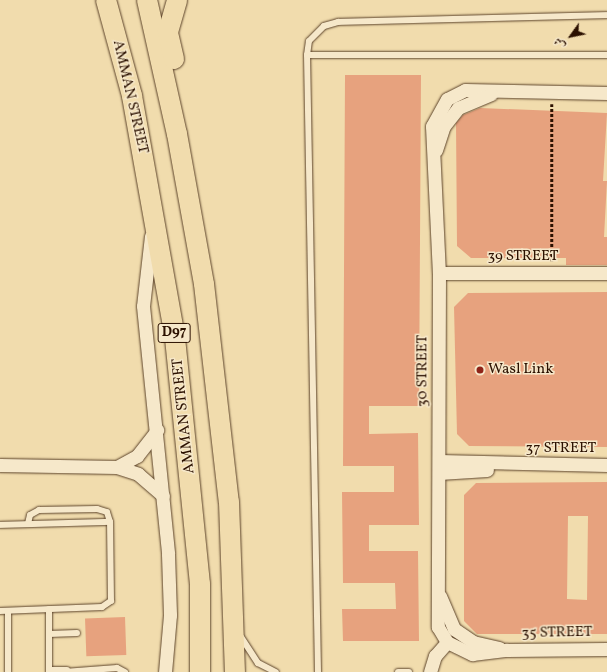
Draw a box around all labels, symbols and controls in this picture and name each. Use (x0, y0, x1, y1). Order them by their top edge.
north arrow (551, 16, 591, 56)
text: ش (551, 34, 570, 51)
street label: AMMAN STREET (108, 38, 152, 156)
street label: 39 STREET (487, 248, 559, 266)
road number: D97 (157, 321, 191, 345)
street label: 30 STREET (414, 335, 432, 407)
street label: AMMAN STREET (169, 357, 199, 475)
place label: Wasl Link (488, 361, 553, 379)
marker: Wasl Link (475, 365, 485, 375)
street label: 37 STREET (526, 440, 596, 458)
street label: 35 STREET (521, 623, 593, 643)

